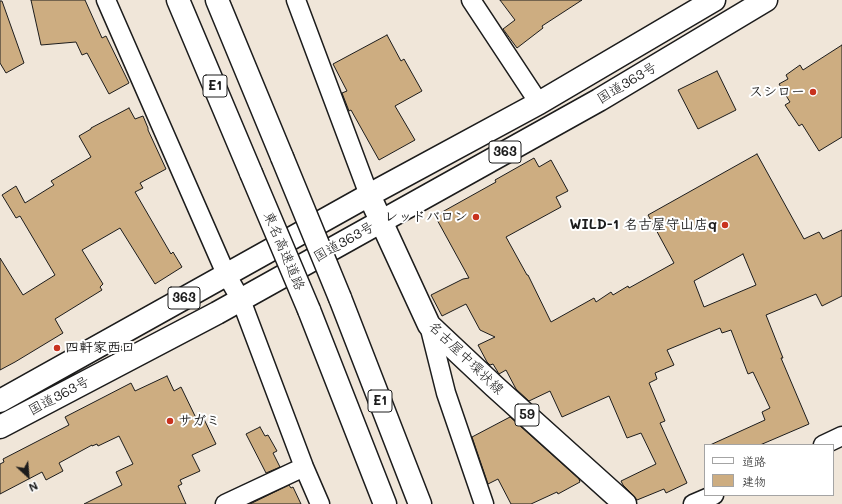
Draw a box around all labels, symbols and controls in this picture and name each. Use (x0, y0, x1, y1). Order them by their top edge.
street label: 国道363号 (594, 59, 660, 107)
road number: E1 (203, 75, 227, 97)
place label: スシロー (749, 84, 805, 100)
marker: スシロー (808, 87, 818, 97)
road number: 363 (489, 141, 521, 163)
street label: 東名高速道路 (260, 209, 308, 293)
place label: レッドバロン (384, 209, 468, 225)
marker: レッドバロン (471, 212, 481, 222)
place label: WILD-1 名古屋守山店q (570, 217, 717, 233)
street label: 国道363号 (311, 218, 377, 266)
marker: WILD-1 名古屋守山店q (720, 220, 730, 230)
road number: 363 (168, 287, 200, 309)
street label: 名古屋中環状線 (425, 318, 507, 398)
place label: 四軒家西口 (65, 340, 135, 356)
marker: 四軒家西口 (52, 343, 62, 353)
street label: 国道363号 (26, 373, 92, 419)
road number: E1 (368, 390, 392, 412)
road number: 59 (515, 404, 539, 426)
place label: サガミ (178, 413, 220, 429)
marker: サガミ (165, 416, 175, 426)
legend (704, 444, 834, 496)
text: 道路 (742, 453, 766, 469)
north arrow (8, 456, 48, 496)
text: 建物 (742, 473, 766, 489)
text: N (26, 479, 41, 496)

